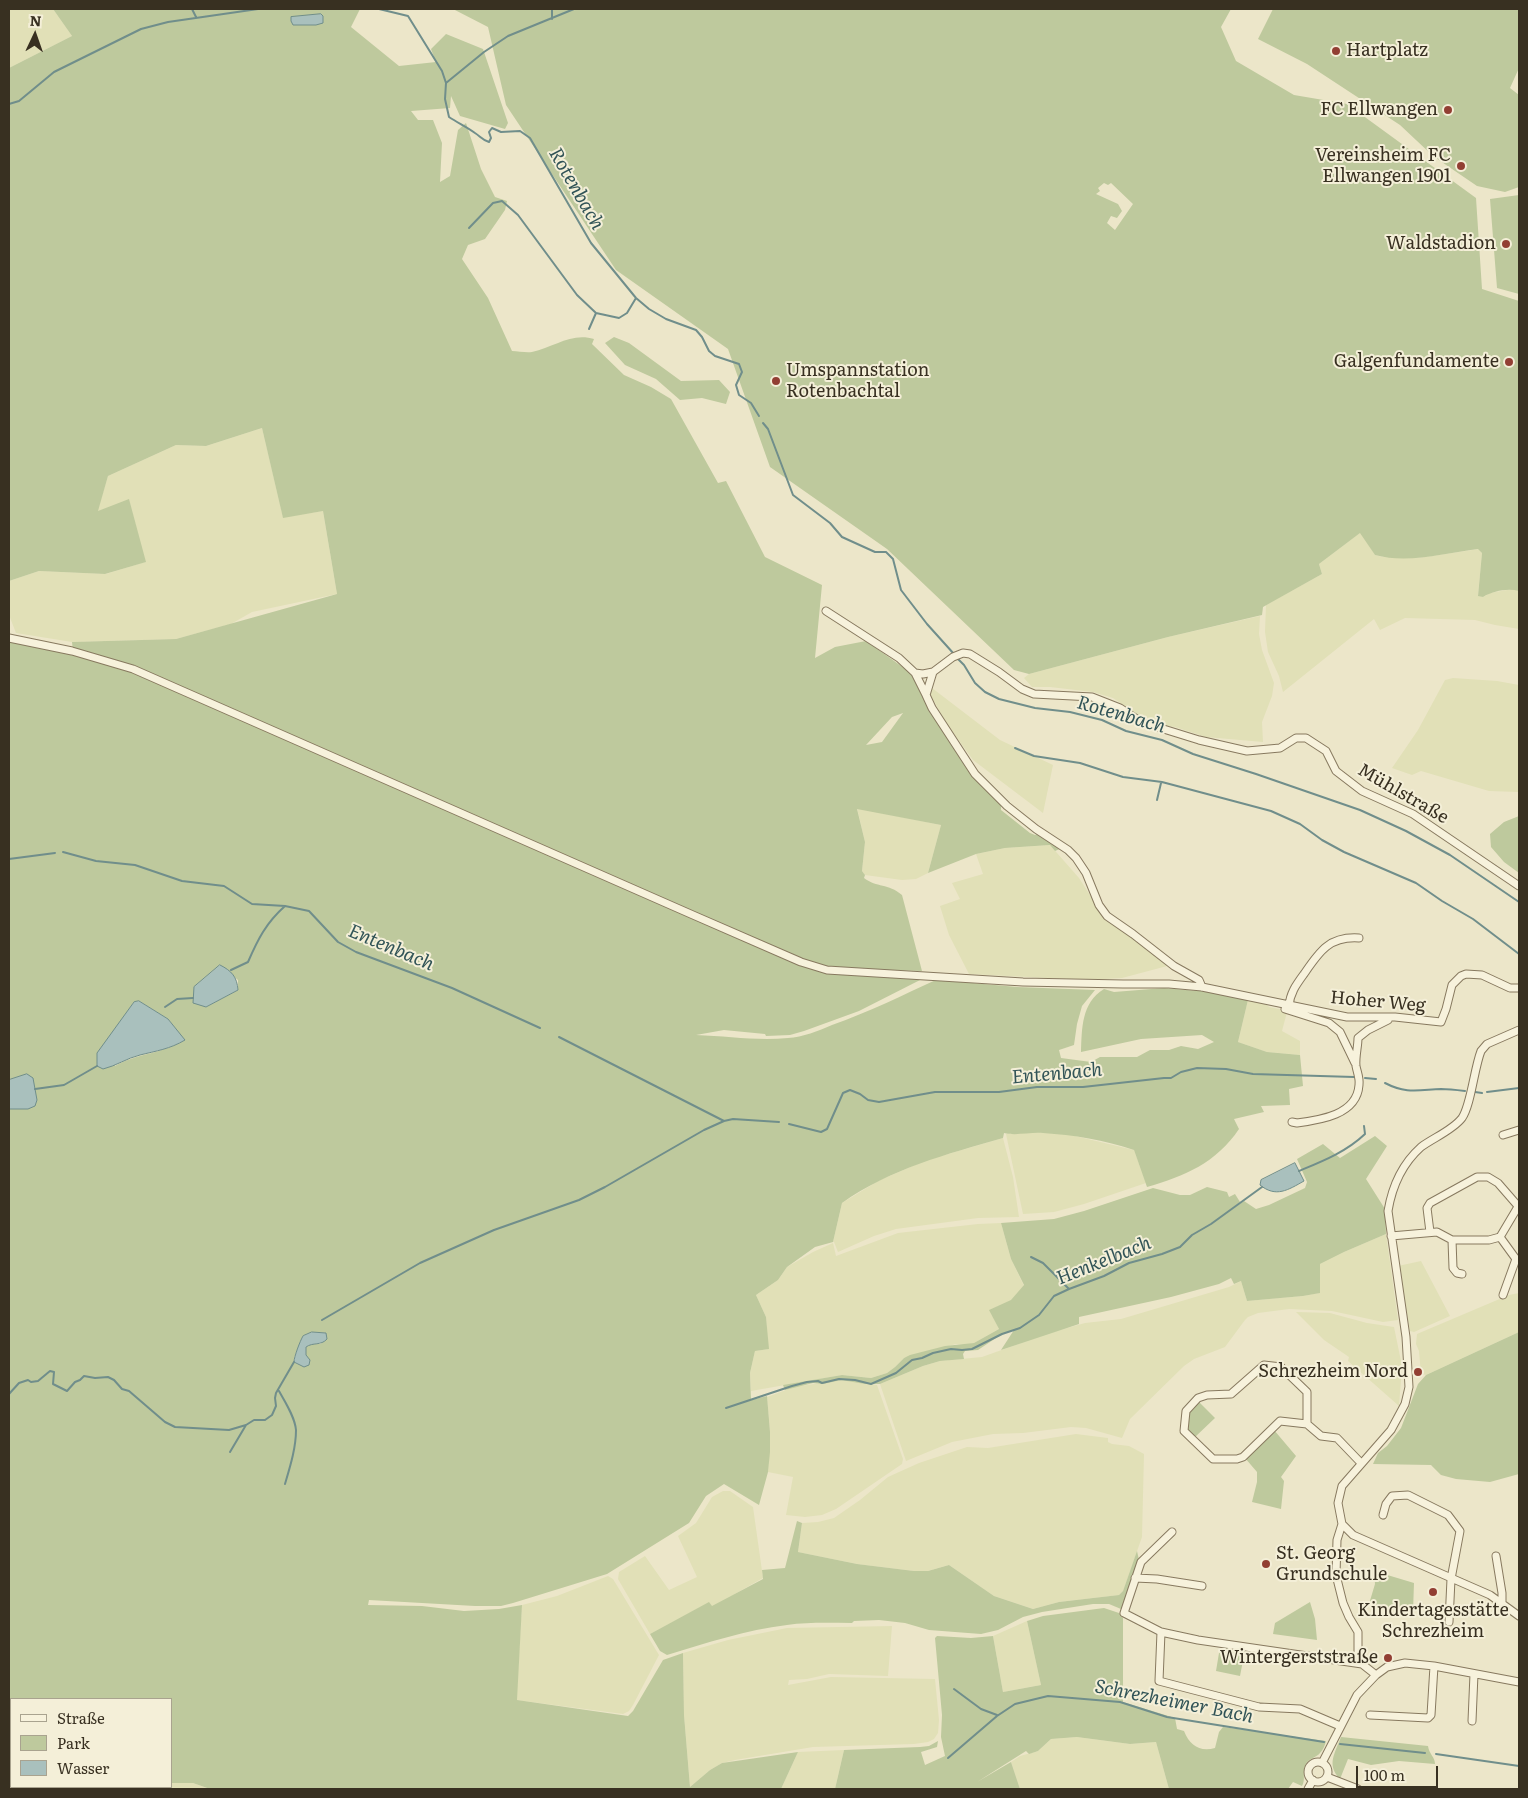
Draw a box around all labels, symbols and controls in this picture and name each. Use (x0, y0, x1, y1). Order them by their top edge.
north arrow (10, 10, 60, 60)
text: N (29, 10, 42, 30)
place label: Hartplatz (1346, 40, 1428, 62)
marker: Hartplatz (1330, 45, 1342, 57)
place label: FC Ellwangen (1320, 99, 1438, 121)
marker: FC Ellwangen (1442, 104, 1454, 116)
water label: Rotenbach (543, 144, 609, 234)
place label: Vereinsheim FC Ellwangen 1901 (1315, 145, 1451, 188)
marker: Vereinsheim FC Ellwangen 1901 (1455, 160, 1467, 172)
place label: Waldstadion (1386, 233, 1496, 255)
marker: Waldstadion (1500, 238, 1512, 250)
place label: Galgenfundamente (1334, 351, 1499, 373)
marker: Galgenfundamente (1503, 356, 1515, 368)
place label: Umspannstation Rotenbachtal (786, 360, 929, 402)
marker: Umspannstation Rotenbachtal (770, 375, 782, 387)
water label: Rotenbach (1074, 692, 1168, 738)
street label: Mühlstraße (1354, 759, 1452, 829)
water label: Entenbach (345, 920, 437, 976)
street label: Hoher Weg (1329, 987, 1427, 1017)
water label: Entenbach (1011, 1059, 1103, 1089)
water label: Henkelbach (1053, 1232, 1155, 1290)
place label: Schrezheim Nord (1258, 1361, 1408, 1383)
marker: Schrezheim Nord (1412, 1366, 1424, 1378)
place label: St. Georg Grundschule (1276, 1543, 1387, 1586)
marker: St. Georg Grundschule (1260, 1558, 1272, 1570)
marker: Kindertagesstätte Schrezheim (1427, 1586, 1439, 1598)
place label: Kindertagesstätte Schrezheim (1357, 1600, 1509, 1642)
place label: Wintergerststraße (1220, 1647, 1378, 1669)
marker: Wintergerststraße (1382, 1652, 1394, 1664)
water label: Schrezheimer Bach (1093, 1675, 1255, 1729)
legend (10, 1698, 172, 1788)
text: Straße (57, 1706, 105, 1729)
text: Park (57, 1731, 90, 1754)
text: Wasser (57, 1756, 109, 1779)
scale bar (1358, 1756, 1440, 1788)
text: 100 m (1364, 1763, 1405, 1786)

